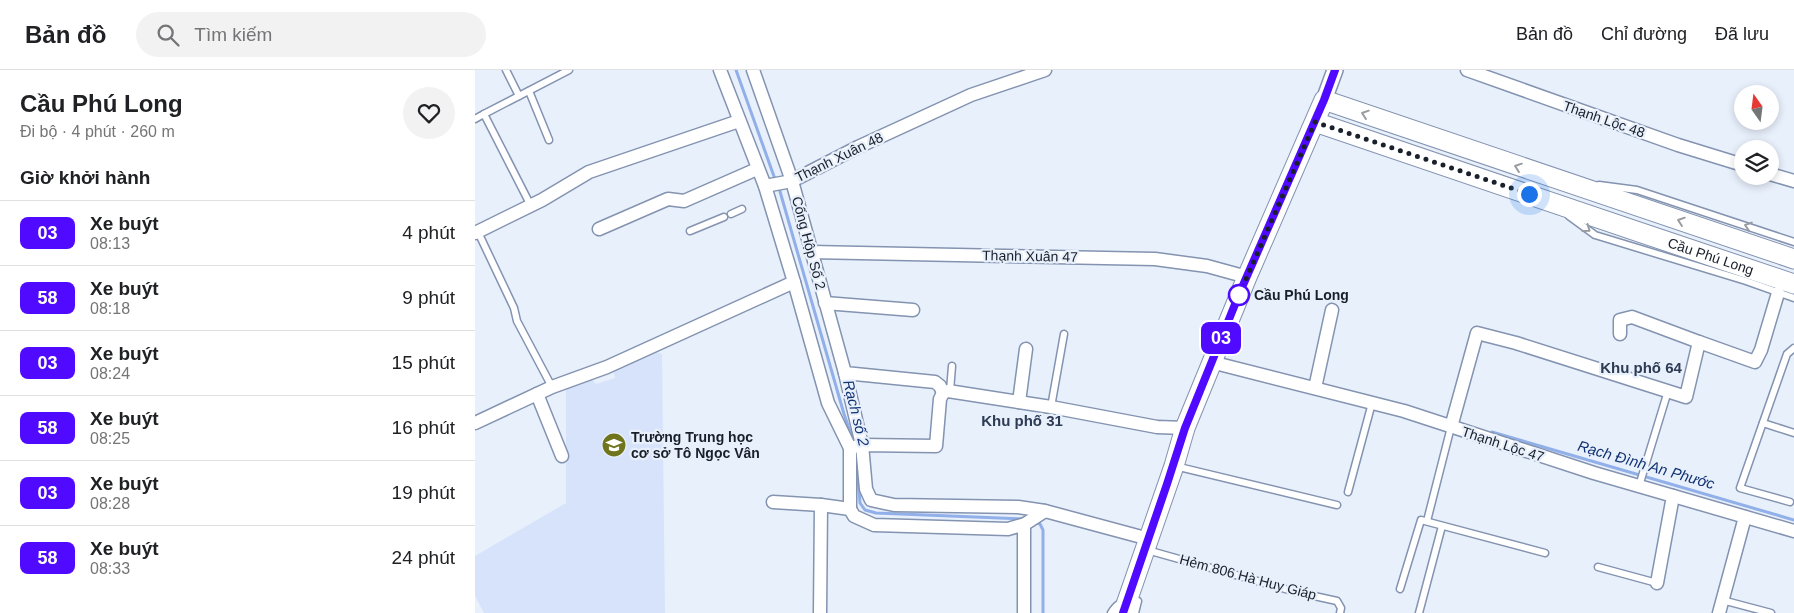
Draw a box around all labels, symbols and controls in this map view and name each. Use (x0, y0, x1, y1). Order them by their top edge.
search box (136, 12, 486, 57)
text: Bản đồ (25, 21, 106, 48)
icon: search (154, 21, 182, 49)
text: Tìm kiếm (194, 24, 272, 45)
text: Bản đồ (1516, 24, 1573, 44)
text: Chỉ đường (1601, 24, 1687, 44)
text: Đã lưu (1715, 24, 1769, 44)
north arrow (1734, 85, 1779, 130)
map controls (1734, 85, 1779, 185)
button: heart (403, 87, 455, 139)
text: Cầu Phú Long (20, 90, 183, 117)
street label: Thạnh Lộc 48 (1561, 97, 1647, 141)
one-way arrow (1361, 110, 1369, 120)
text: Đi bộ · 4 phút · 260 m (20, 123, 175, 140)
street label: Thạnh Xuân 48 (792, 129, 886, 185)
button: layers (1734, 140, 1779, 185)
one-way arrow (1515, 162, 1523, 172)
text: Giờ khởi hành (20, 167, 150, 188)
your location (1517, 182, 1542, 207)
street label: Cống Hộp Số 2 (789, 195, 829, 292)
text: Xe buýt (90, 213, 159, 234)
one-way arrow (1678, 217, 1686, 227)
text: 4 phút (402, 222, 455, 243)
one-way arrow (1744, 222, 1752, 232)
text: 03 (37, 223, 58, 243)
one-way arrow (1581, 223, 1591, 232)
street label: Cầu Phú Long (1666, 234, 1756, 278)
text: 08:13 (90, 235, 130, 252)
street label: Thạnh Xuân 47 (982, 247, 1078, 265)
text: Xe buýt (90, 278, 159, 299)
marker: Cầu Phú Long (1228, 284, 1250, 306)
text: 9 phút (402, 287, 455, 308)
place label: Cầu Phú Long (1254, 287, 1349, 303)
text: 58 (37, 288, 58, 308)
text: 08:18 (90, 300, 130, 317)
line badge: 03 (1199, 322, 1243, 354)
text: 03 (1211, 328, 1231, 348)
text: Xe buýt (90, 343, 159, 364)
text: 15 phút (392, 352, 455, 373)
text: 03 (37, 353, 58, 373)
district label: Khu phố 64 (1600, 359, 1682, 376)
text: 08:24 (90, 365, 130, 382)
water label: Rạch số 2 (840, 378, 873, 448)
text: Xe buýt (90, 408, 159, 429)
district label: Khu phố 31 (981, 412, 1063, 429)
text: 16 phút (392, 417, 455, 438)
text: 58 (37, 418, 58, 438)
street label: Thạnh Lộc 47 (1460, 423, 1546, 465)
place label: Trường Trung học cơ sở Tô Ngọc Vân (631, 429, 760, 461)
text: 08:25 (90, 430, 130, 447)
school or university icon: Trường Trung học cơ sở Tô Ngọc Vân (601, 432, 627, 458)
water label: Rạch Đình An Phước (1576, 437, 1717, 492)
text: Xe buýt (90, 473, 159, 494)
text: 19 phút (392, 482, 455, 503)
text: 03 (37, 483, 58, 503)
text: 08:28 (90, 495, 130, 512)
text: Xe buýt (90, 538, 159, 559)
text: 24 phút (392, 547, 455, 568)
text: 58 (37, 548, 58, 568)
street label: Hẻm 806 Hà Huy Giáp (1178, 551, 1318, 603)
text: 08:33 (90, 560, 130, 577)

